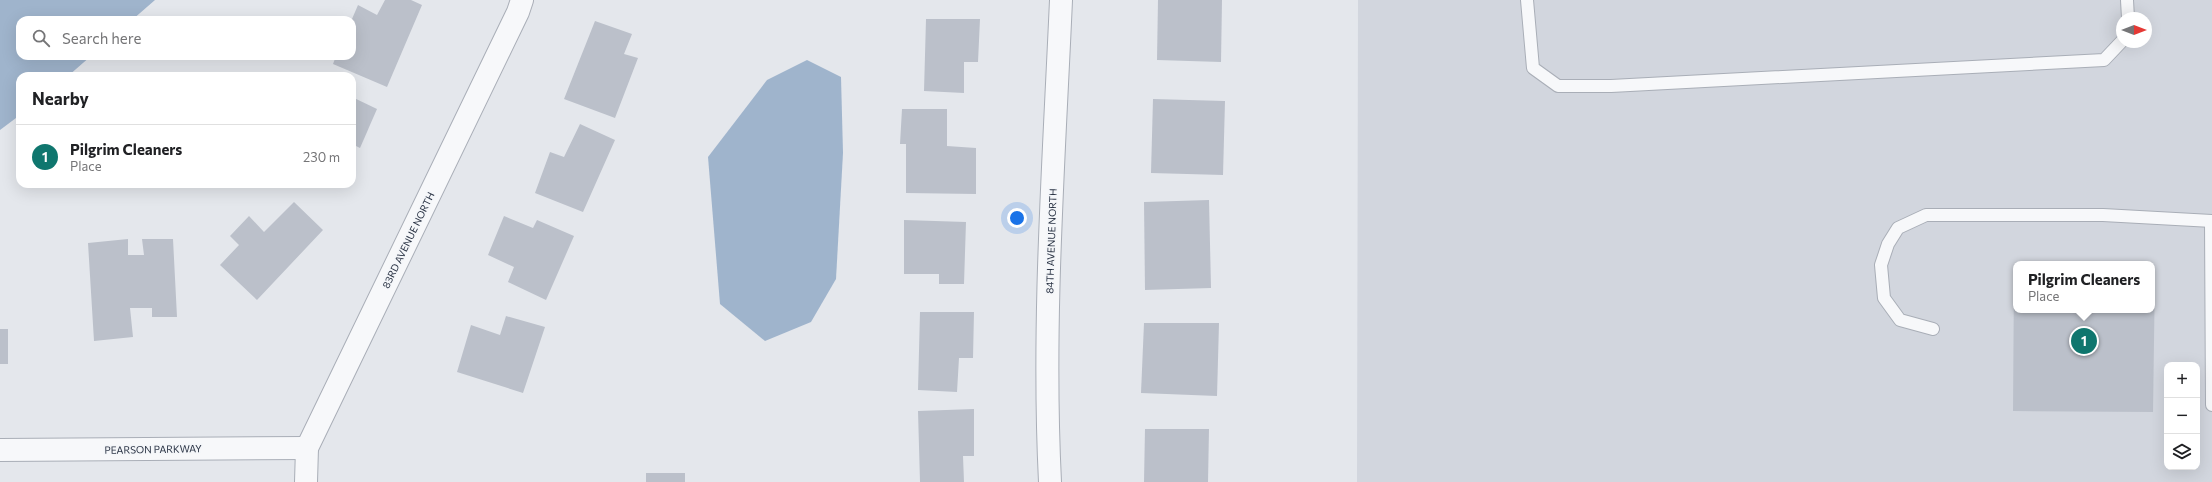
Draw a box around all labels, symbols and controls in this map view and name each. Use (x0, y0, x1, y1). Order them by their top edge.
north arrow (2116, 12, 2152, 48)
search box (16, 16, 356, 60)
icon: search (30, 27, 52, 49)
text: Search here (62, 29, 141, 47)
text: Nearby (32, 88, 89, 109)
text: Pilgrim Cleaners (70, 140, 182, 158)
text: 1 (42, 149, 48, 165)
text: 230 m (303, 149, 340, 165)
text: Place (70, 158, 102, 174)
street label: 84TH AVENUE NORTH (1043, 188, 1059, 294)
street label: 83RD AVENUE NORTH (379, 190, 437, 290)
your location (1007, 208, 1027, 228)
popup (2013, 261, 2155, 313)
text: Pilgrim Cleaners (2028, 270, 2140, 288)
text: Place (2028, 288, 2059, 304)
pin: 1 (2071, 326, 2097, 356)
map controls (2164, 362, 2200, 470)
button: + (2164, 362, 2200, 398)
button: − (2164, 398, 2200, 434)
button: layers (2164, 434, 2200, 470)
street label: PEARSON PARKWAY (104, 442, 202, 456)

